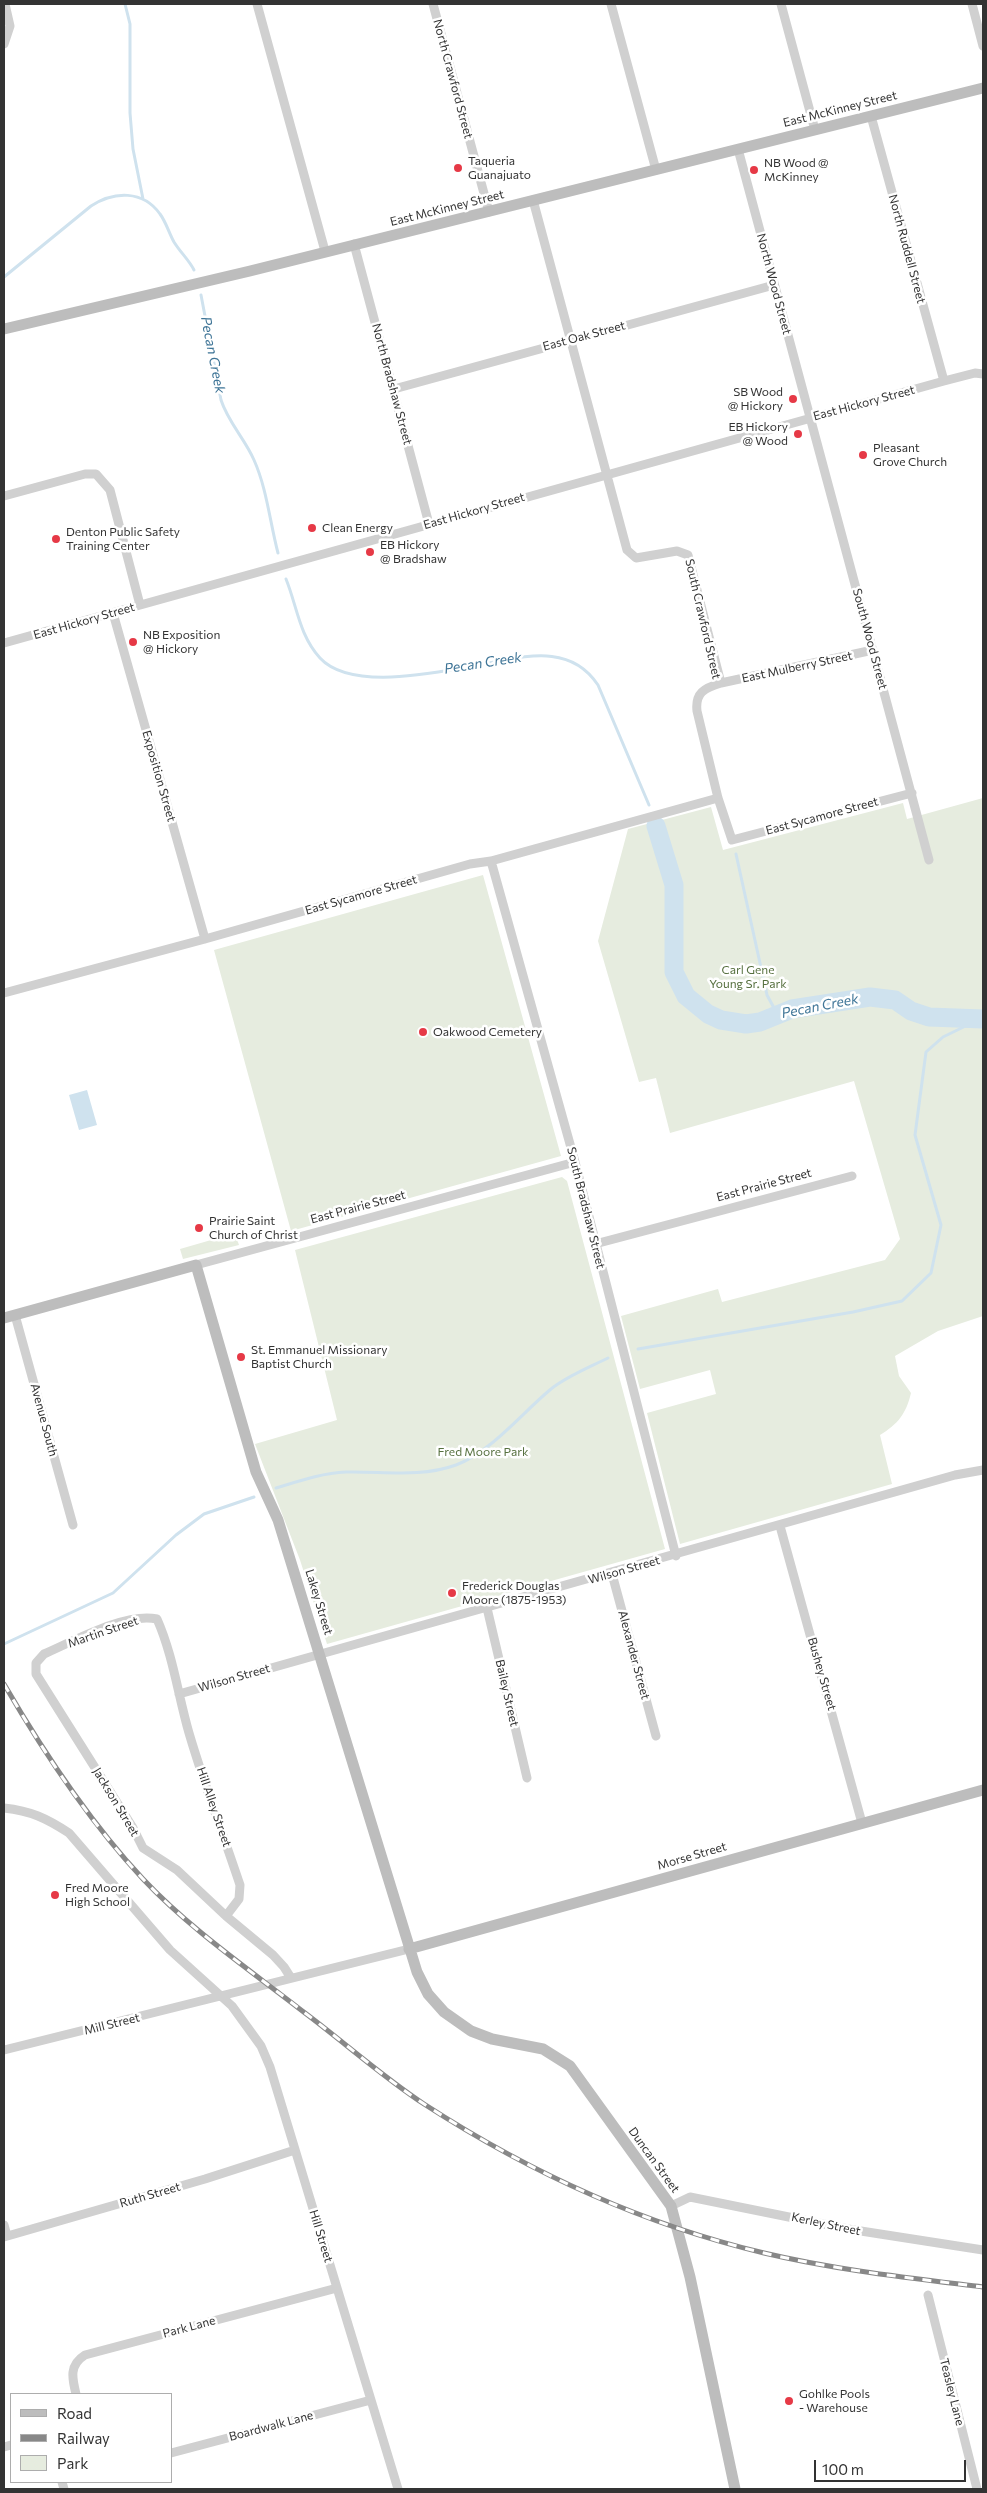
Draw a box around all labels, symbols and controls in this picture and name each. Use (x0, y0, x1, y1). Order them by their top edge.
street label: North Crawford Street (430, 18, 476, 140)
street label: East McKinney Street (782, 88, 898, 130)
place label: Taqueria Guanajuato (468, 154, 531, 182)
place label: NB Wood @ McKinney (764, 156, 829, 184)
marker: Taqueria Guanajuato (452, 162, 464, 174)
marker: NB Wood @ McKinney (748, 164, 760, 176)
street label: East McKinney Street (389, 187, 505, 229)
street label: North Ruddell Street (886, 193, 928, 305)
street label: North Wood Street (754, 232, 794, 336)
water label: Pecan Creek (197, 315, 229, 395)
street label: East Oak Street (541, 318, 627, 354)
street label: North Bradshaw Street (369, 322, 415, 446)
street label: East Hickory Street (812, 382, 916, 424)
place label: SB Wood @ Hickory (728, 385, 783, 413)
marker: SB Wood @ Hickory (787, 393, 799, 405)
place label: EB Hickory @ Wood (728, 420, 788, 448)
marker: EB Hickory @ Wood (792, 428, 804, 440)
place label: Pleasant Grove Church (873, 441, 947, 469)
marker: Pleasant Grove Church (857, 449, 869, 461)
street label: East Hickory Street (422, 490, 526, 532)
place label: Clean Energy (322, 521, 393, 535)
marker: Clean Energy (306, 522, 318, 534)
place label: Denton Public Safety Training Center (66, 525, 180, 553)
marker: Denton Public Safety Training Center (50, 533, 62, 545)
place label: EB Hickory @ Bradshaw (380, 538, 447, 566)
marker: EB Hickory @ Bradshaw (364, 546, 376, 558)
street label: South Crawford Street (682, 557, 724, 681)
street label: South Wood Street (850, 587, 890, 691)
street label: East Hickory Street (32, 600, 136, 642)
place label: NB Exposition @ Hickory (143, 628, 220, 656)
marker: NB Exposition @ Hickory (127, 636, 139, 648)
street label: East Mulberry Street (740, 648, 854, 686)
water label: Pecan Creek (443, 649, 523, 677)
street label: Exposition Street (139, 729, 179, 823)
street label: East Sycamore Street (764, 794, 880, 838)
street label: East Sycamore Street (303, 872, 419, 918)
park label: Carl Gene Young Sr. Park (709, 963, 787, 991)
water label: Pecan Creek (780, 990, 860, 1022)
place label: Oakwood Cemetery (433, 1025, 542, 1039)
marker: Oakwood Cemetery (417, 1026, 429, 1038)
street label: South Bradshaw Street (564, 1146, 608, 1270)
street label: East Prairie Street (715, 1165, 813, 1205)
street label: East Prairie Street (309, 1187, 407, 1227)
place label: Prairie Saint Church of Christ (209, 1214, 298, 1242)
marker: Prairie Saint Church of Christ (193, 1222, 205, 1234)
place label: St. Emmanuel Missionary Baptist Church (251, 1343, 387, 1371)
marker: St. Emmanuel Missionary Baptist Church (235, 1351, 247, 1363)
street label: Avenue South (27, 1382, 61, 1458)
park label: Fred Moore Park (438, 1445, 528, 1459)
street label: Wilson Street (586, 1553, 662, 1587)
street label: Lakey Street (302, 1567, 336, 1637)
place label: Frederick Douglas Moore (1875-1953) (462, 1579, 566, 1607)
marker: Frederick Douglas Moore (1875-1953) (446, 1587, 458, 1599)
street label: Alexander Street (615, 1609, 653, 1701)
street label: Martin Street (66, 1613, 140, 1651)
street label: Bushey Street (805, 1636, 839, 1712)
street label: Bailey Street (492, 1658, 522, 1728)
street label: Wilson Street (196, 1661, 272, 1695)
street label: Jackson Street (90, 1765, 142, 1839)
street label: Hill Alley Street (194, 1765, 234, 1849)
street label: Morse Street (656, 1839, 728, 1873)
place label: Fred Moore High School (65, 1881, 130, 1909)
marker: Fred Moore High School (49, 1889, 61, 1901)
street label: Mill Street (83, 2010, 141, 2038)
street label: Duncan Street (625, 2124, 683, 2196)
street label: Ruth Street (118, 2179, 182, 2211)
street label: Hill Street (306, 2208, 336, 2264)
street label: Kerley Street (790, 2210, 862, 2238)
street label: Park Lane (161, 2313, 217, 2341)
street label: Teasley Lane (937, 2357, 967, 2427)
place label: Gohlke Pools - Warehouse (799, 2387, 870, 2415)
legend (10, 2393, 172, 2483)
marker: Gohlke Pools - Warehouse (783, 2395, 795, 2407)
text: Road (57, 2404, 92, 2422)
street label: Boardwalk Lane (227, 2408, 315, 2444)
text: Railway (57, 2429, 110, 2447)
scale bar (817, 2450, 970, 2482)
text: Park (57, 2454, 88, 2472)
text: 100 m (822, 2460, 864, 2478)

